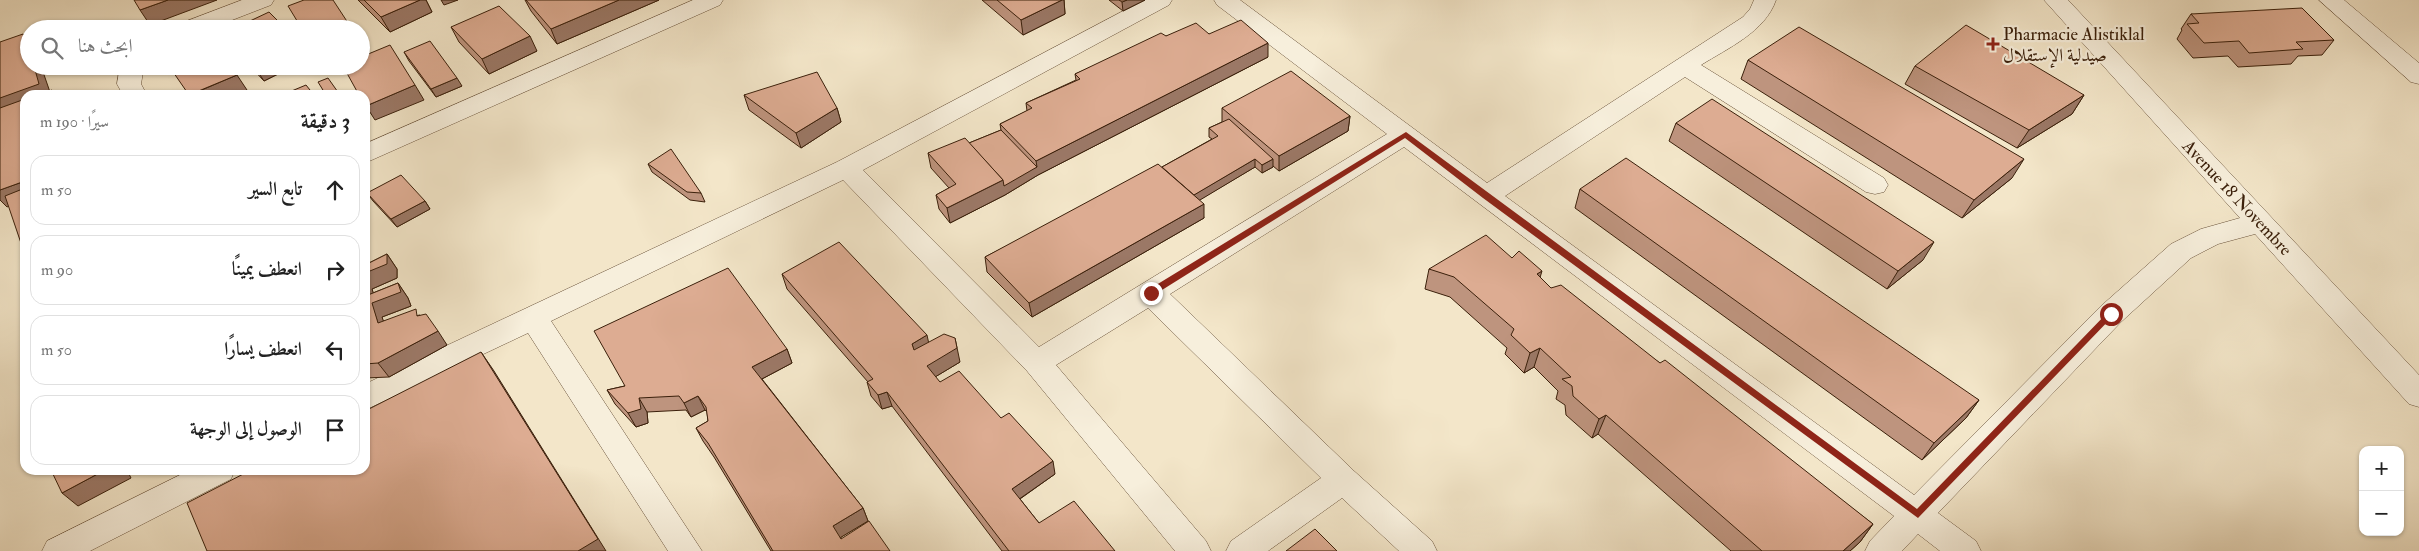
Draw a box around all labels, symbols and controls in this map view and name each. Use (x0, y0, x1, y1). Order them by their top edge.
search box (20, 20, 370, 75)
place label: Pharmacie Alistiklal صيدلية الإستقلال (2003, 23, 2145, 68)
icon: search (38, 34, 66, 62)
text: ابحث هنا (78, 34, 133, 58)
marker: Pharmacie Alistiklal صيدلية الإستقلال (1987, 38, 1999, 50)
text: 3 دقيقة (301, 108, 350, 135)
text: سيرًا · 190 m (40, 112, 109, 132)
street label: Avenue 18 Novembre (2177, 134, 2297, 261)
icon: ahead (321, 176, 349, 204)
text: تابع السير (248, 177, 302, 201)
text: 50 m (41, 180, 72, 200)
icon: right (321, 256, 349, 284)
text: انعطف يمينًا (232, 257, 302, 281)
text: 90 m (41, 260, 73, 280)
route end (1140, 282, 1163, 305)
route start (2100, 303, 2123, 326)
icon: left (321, 336, 349, 364)
text: انعطف يسارًا (224, 337, 302, 361)
text: 50 m (41, 340, 72, 360)
icon: arrive (321, 416, 349, 444)
text: الوصول إلى الوجهة (190, 417, 302, 441)
map controls (2359, 446, 2404, 536)
button: + (2359, 446, 2404, 491)
button: − (2359, 491, 2404, 536)

